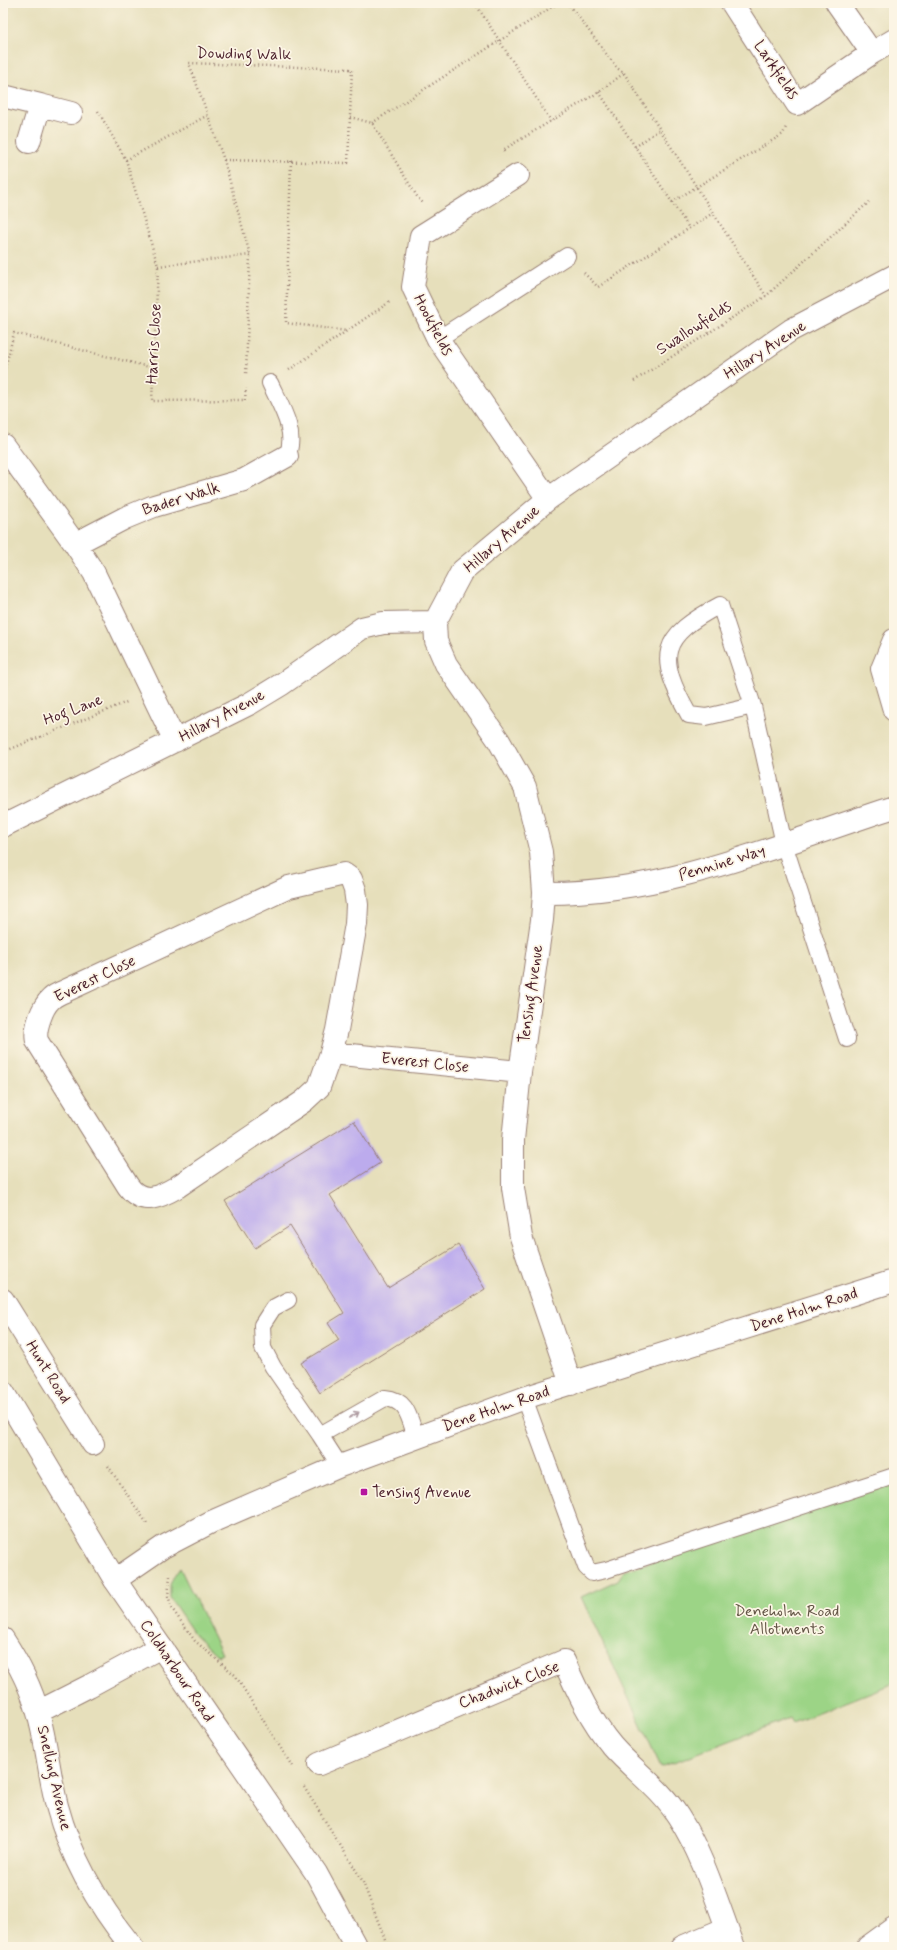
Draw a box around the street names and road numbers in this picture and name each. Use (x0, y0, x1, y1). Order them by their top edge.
street label: Larkfields (749, 36, 803, 104)
street label: Dowding Walk (196, 43, 292, 66)
street label: Hookfields (408, 291, 458, 359)
street label: Swallowfields (652, 296, 736, 360)
street label: Harris Close (141, 303, 167, 385)
street label: Hillary Avenue (720, 315, 811, 385)
street label: Bader Walk (140, 477, 222, 521)
street label: Hillary Avenue (459, 500, 545, 578)
street label: Hillary Avenue (175, 684, 269, 747)
street label: Hog Lane (40, 689, 106, 732)
street label: Pennine Way (676, 840, 768, 886)
street label: Tensing Avenue (514, 943, 549, 1045)
street label: Everest Close (51, 950, 139, 1008)
street label: Everest Close (380, 1048, 470, 1078)
street label: Dene Holm Road (748, 1283, 860, 1337)
street label: Hunt Road (20, 1336, 76, 1408)
street label: Dene Holm Road (440, 1381, 552, 1437)
street label: Coldharbour Road (135, 1616, 219, 1726)
street label: Chadwick Close (456, 1656, 562, 1714)
street label: Snelling Avenue (31, 1723, 76, 1833)

